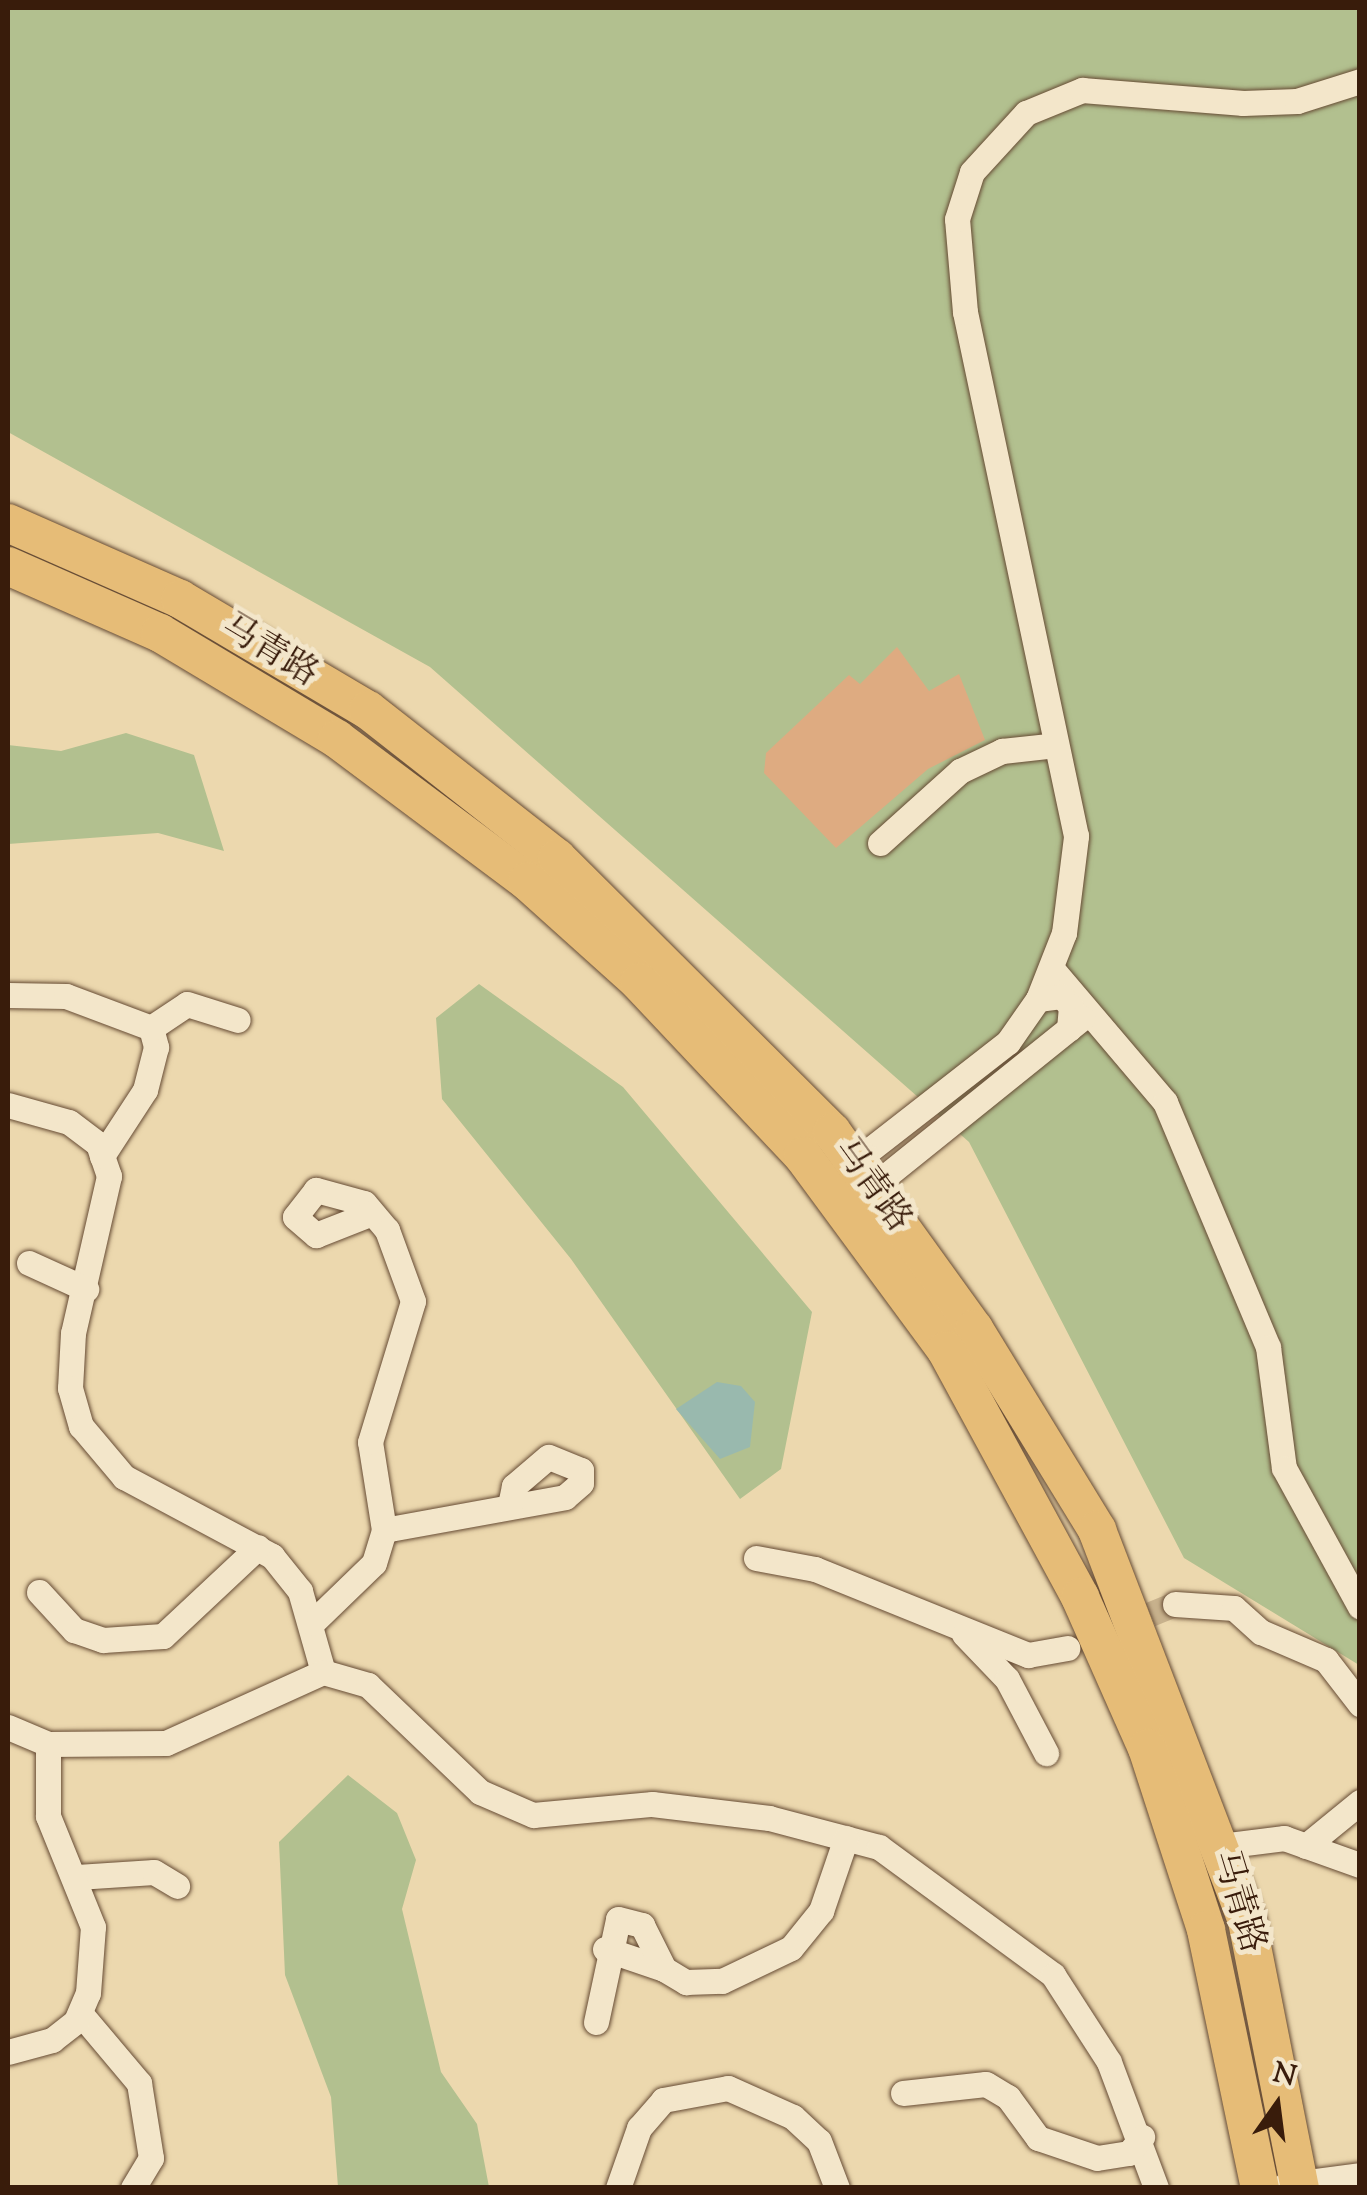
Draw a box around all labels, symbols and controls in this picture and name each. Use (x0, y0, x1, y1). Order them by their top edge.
street label: 马青路 (213, 607, 325, 697)
street label: 马青路 (823, 1131, 919, 1241)
street label: 马青路 (1202, 1846, 1272, 1958)
text: N (1269, 2054, 1300, 2098)
north arrow (1227, 2055, 1327, 2155)

